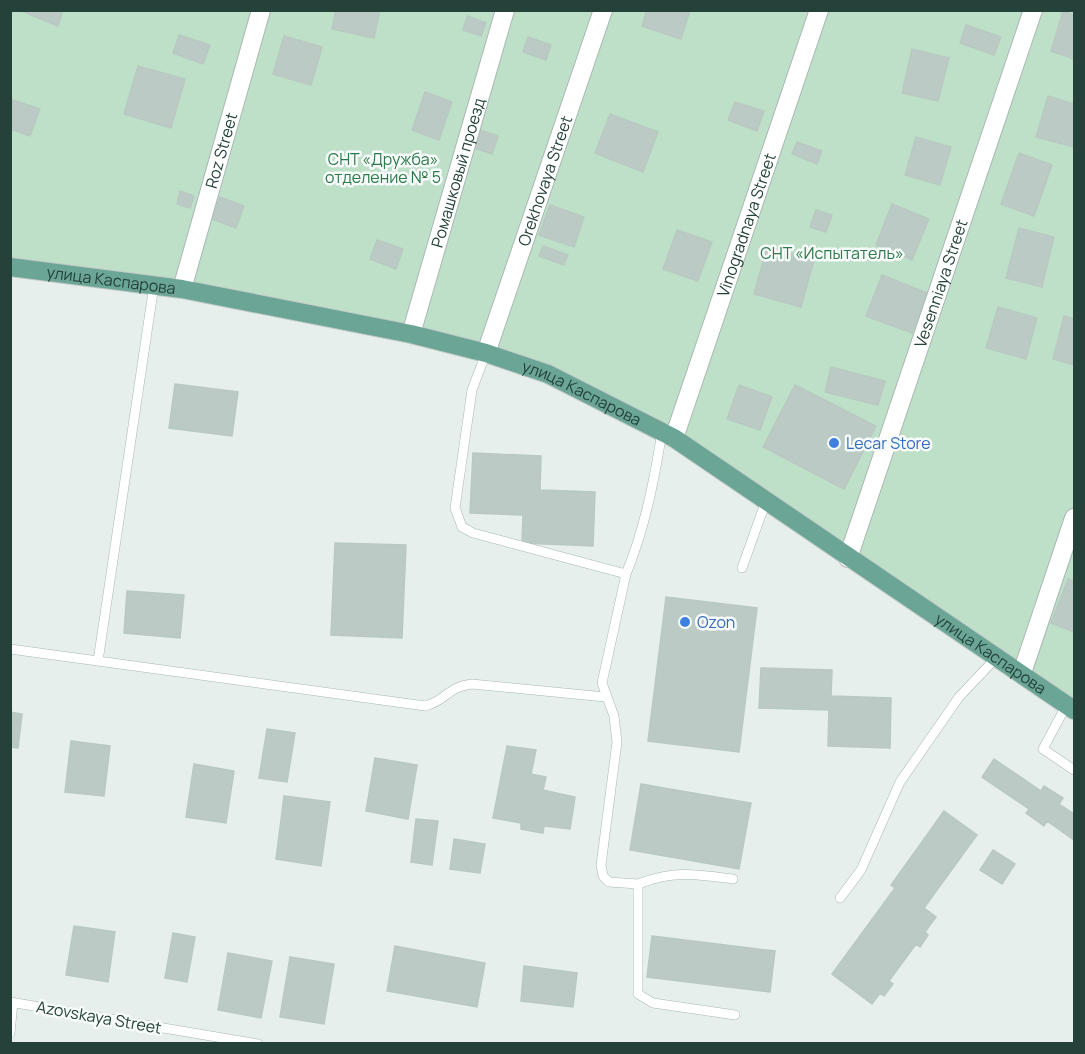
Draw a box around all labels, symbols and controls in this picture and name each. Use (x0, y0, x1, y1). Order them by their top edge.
street label: Ромашковый проезд (426, 95, 490, 250)
street label: Roz Street (200, 110, 242, 191)
street label: Orekhovaya Street (512, 113, 577, 249)
park label: СНТ «Дружба» отделение № 5 (325, 148, 441, 188)
street label: Vinogradnaya Street (712, 150, 781, 300)
street label: Vesenniaya Street (909, 216, 973, 350)
park label: СНТ «Испытатель» (760, 242, 904, 264)
street label: улица Каспарова (45, 261, 177, 299)
street label: улица Каспарова (519, 355, 645, 431)
place label: Lecar Store (846, 432, 931, 454)
marker: Lecar Store (827, 436, 841, 450)
street label: улица Каспарова (931, 608, 1051, 699)
place label: Ozon (697, 611, 735, 633)
marker: Ozon (678, 615, 692, 629)
street label: Azovskaya Street (35, 995, 163, 1039)

